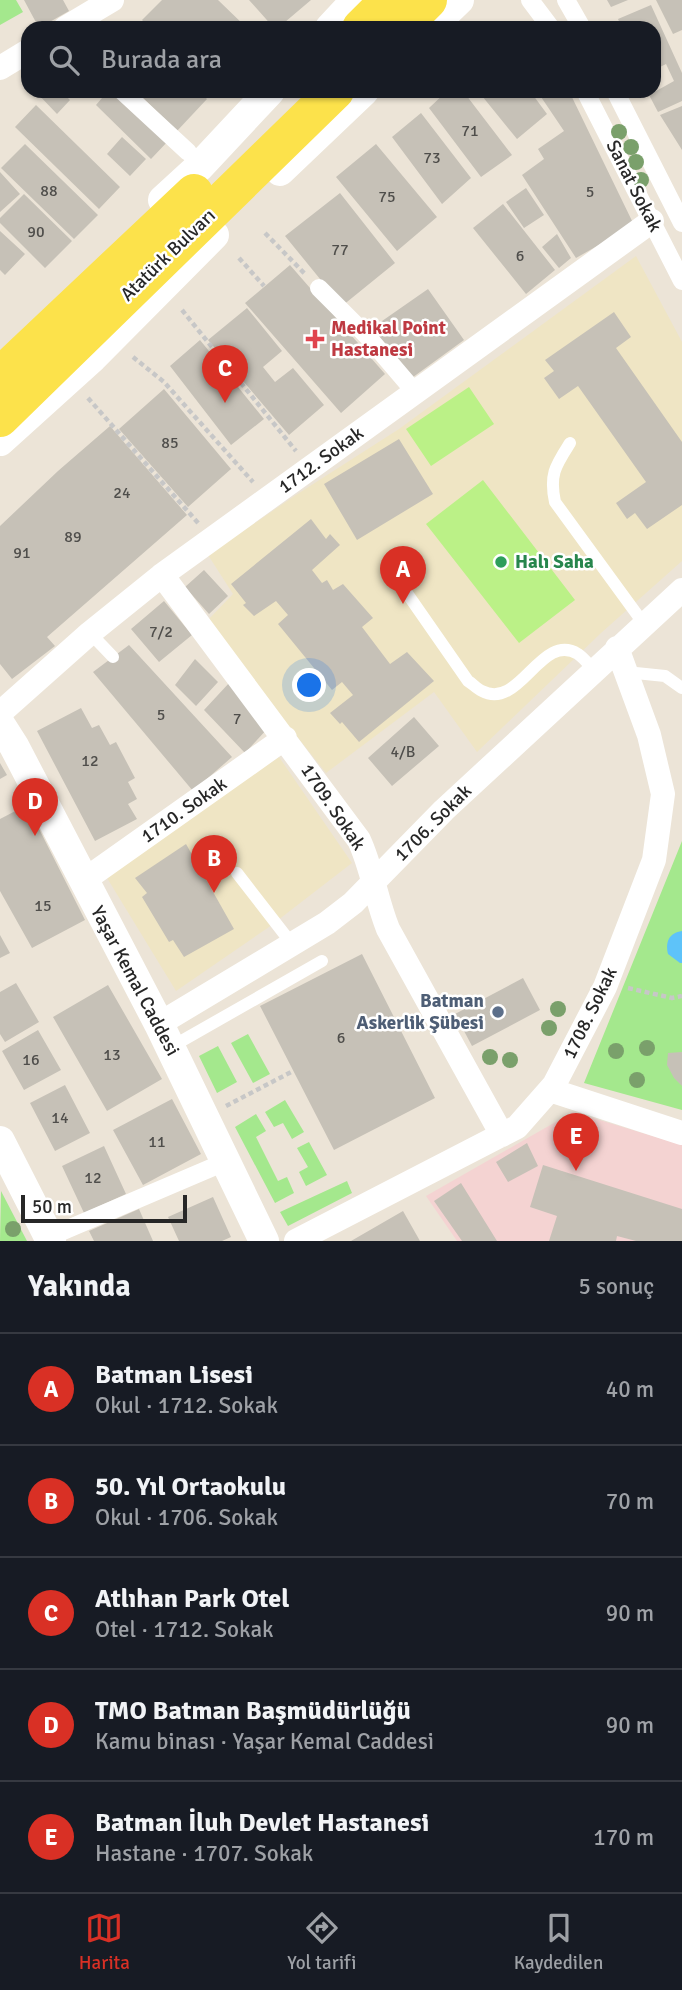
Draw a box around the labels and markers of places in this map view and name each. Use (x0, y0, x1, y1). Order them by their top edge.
place label: Medikal Point Hastanesi (331, 316, 446, 362)
marker: Medikal Point Hastanesi (305, 329, 325, 349)
pin: C (202, 345, 248, 403)
pin: A (380, 546, 426, 604)
place label: Halı Saha (515, 550, 594, 574)
marker: Halı Saha (493, 554, 509, 570)
pin: D (12, 778, 58, 836)
pin: B (191, 835, 237, 893)
place label: Batman Askerlik Şübesi (357, 989, 484, 1035)
marker: Batman Askerlik Şübesi (490, 1004, 506, 1020)
pin: E (553, 1113, 599, 1171)

